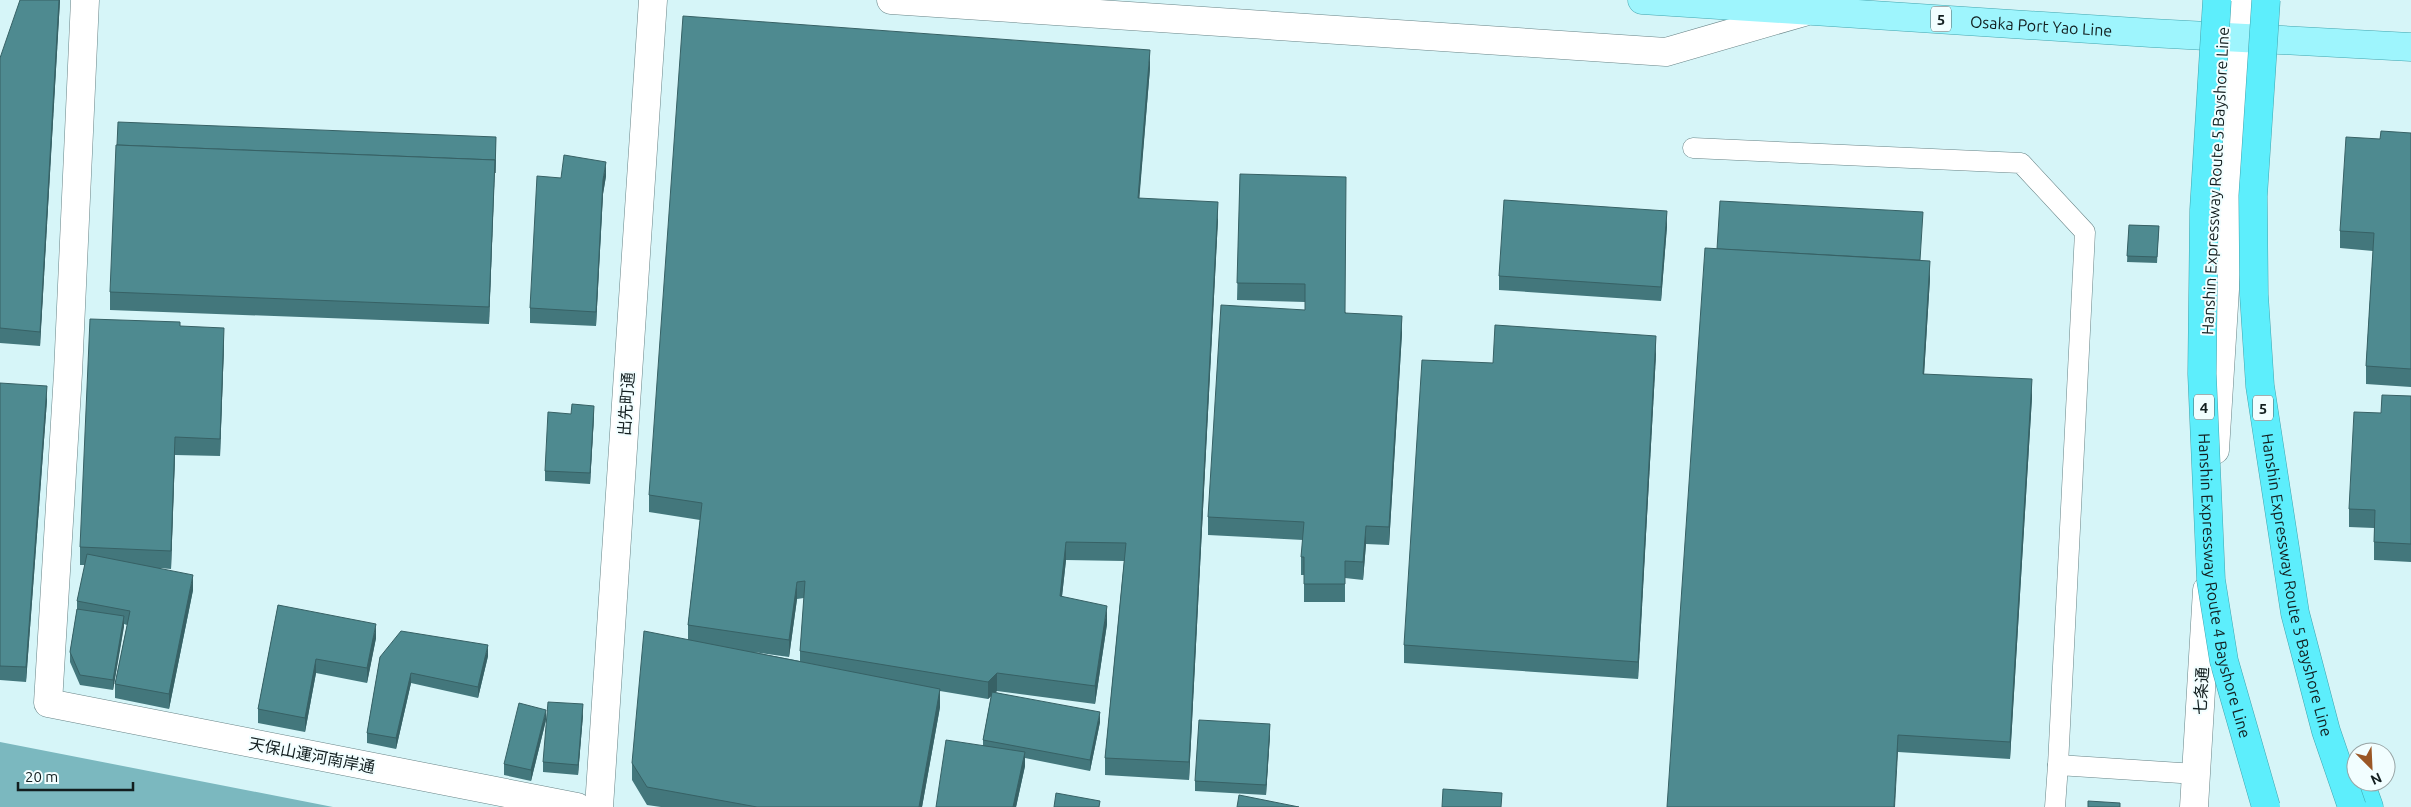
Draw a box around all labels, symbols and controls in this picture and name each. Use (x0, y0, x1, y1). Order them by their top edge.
road number: 5 (1931, 6, 1951, 32)
street label: Osaka Port Yao Line (1970, 12, 2113, 39)
street label: Hanshin Expressway Route 5 Bayshore Line (2198, 26, 2232, 336)
street label: 出先町通 (615, 371, 637, 437)
road number: 4 (2194, 394, 2214, 420)
road number: 5 (2253, 396, 2273, 420)
street label: Hanshin Expressway Route 5 Bayshore Line (2258, 432, 2336, 739)
street label: Hanshin Expressway Route 4 Bayshore Line (2196, 433, 2255, 740)
street label: 七条通 (2191, 667, 2211, 715)
street label: 天保山運河南岸通 (247, 734, 377, 776)
north arrow (2346, 742, 2396, 792)
scale bar (18, 760, 132, 792)
text: 20 m (25, 768, 58, 785)
text: N (2368, 769, 2384, 788)

